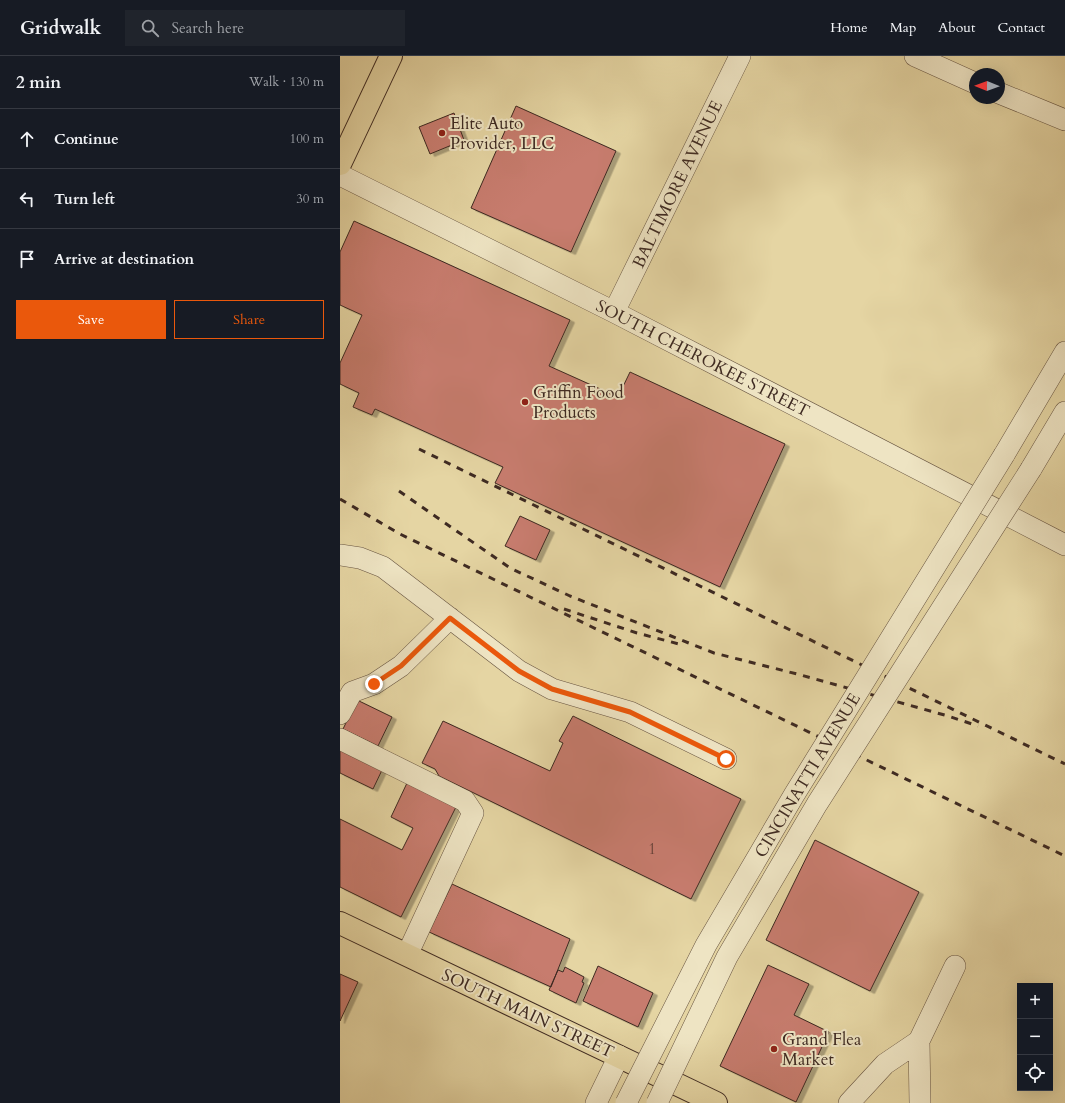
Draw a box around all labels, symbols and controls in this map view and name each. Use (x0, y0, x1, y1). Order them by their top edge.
search box (125, 10, 405, 46)
text: Gridwalk (20, 15, 101, 41)
icon: search (139, 17, 161, 39)
text: Search here (171, 18, 244, 38)
text: Home (830, 18, 868, 37)
text: Map (890, 18, 916, 37)
text: About (938, 18, 975, 37)
text: Contact (997, 18, 1045, 37)
north arrow (969, 68, 1005, 104)
text: 2 min (16, 71, 61, 94)
text: Walk · 130 m (249, 73, 324, 91)
street label: BALTIMORE AVENUE (627, 97, 728, 272)
place label: Elite Auto Provider, LLC (450, 112, 554, 155)
icon: ahead (16, 128, 38, 150)
marker: Elite Auto Provider, LLC (437, 128, 447, 138)
text: Continue (54, 129, 119, 149)
text: 100 m (290, 130, 324, 148)
icon: left (16, 188, 38, 210)
text: Turn left (54, 189, 115, 209)
text: 30 m (296, 190, 324, 208)
icon: arrive (16, 248, 38, 270)
text: Arrive at destination (54, 249, 194, 269)
street label: SOUTH CHEROKEE STREET (592, 294, 814, 422)
button: Save (16, 300, 166, 339)
button: Share (174, 300, 324, 339)
place label: Griffin Food Products (533, 381, 623, 424)
marker: Griffin Food Products (520, 397, 530, 407)
route end (365, 675, 383, 693)
street label: CINCINATTI AVENUE (749, 689, 866, 862)
route start (717, 750, 735, 768)
house number: 1 (648, 839, 656, 859)
street label: SOUTH MAIN STREET (438, 963, 618, 1064)
map controls (1017, 983, 1053, 1091)
button: + (1017, 983, 1053, 1019)
button: − (1017, 1019, 1053, 1055)
place label: Grand Flea Market (782, 1028, 862, 1071)
marker: Grand Flea Market (769, 1044, 779, 1054)
button: locate (1017, 1055, 1053, 1091)

